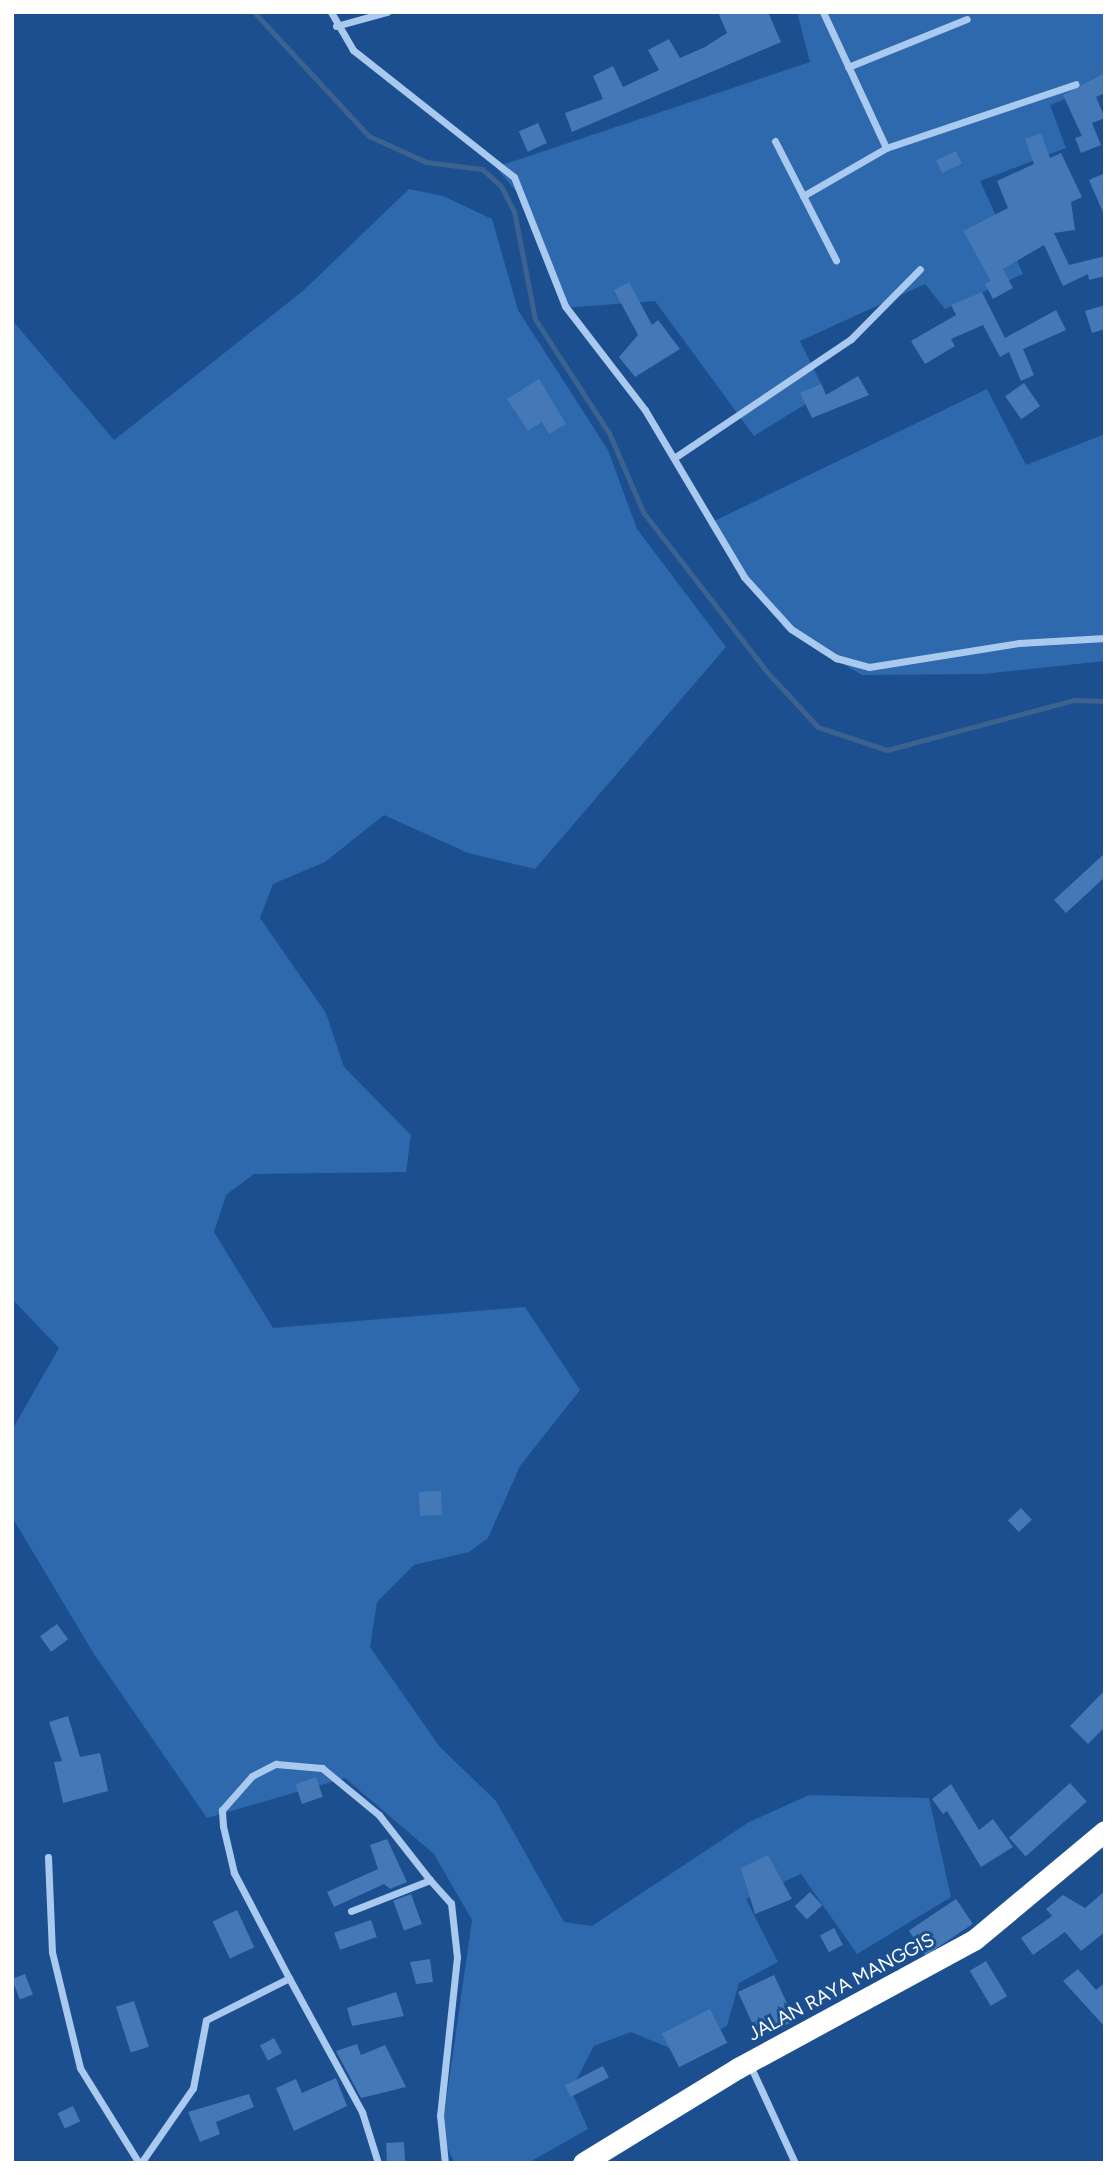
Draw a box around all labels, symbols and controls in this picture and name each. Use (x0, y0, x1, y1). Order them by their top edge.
street label: JALAN RAYA MANGGIS (744, 1928, 938, 2046)

